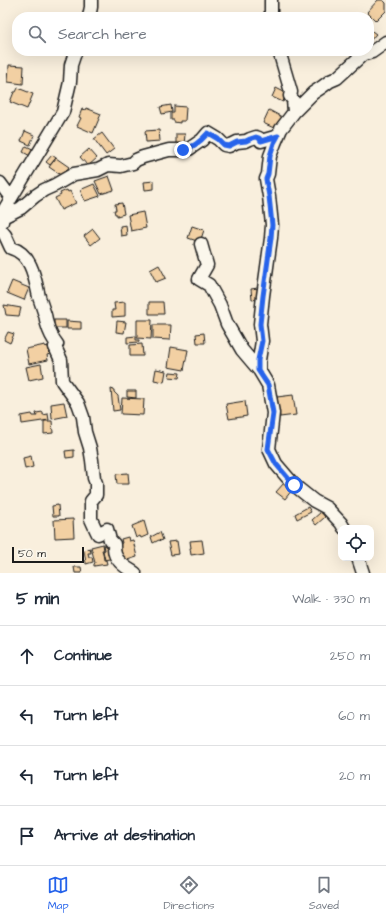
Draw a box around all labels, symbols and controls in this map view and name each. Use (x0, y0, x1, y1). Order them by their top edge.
search box (12, 12, 374, 56)
icon: search (26, 23, 48, 45)
text: Search here (58, 24, 147, 45)
route end (174, 141, 192, 159)
route start (285, 476, 303, 494)
map controls (338, 525, 374, 561)
button: locate (338, 525, 374, 561)
scale bar (12, 545, 84, 564)
text: 50 m (18, 546, 46, 561)
text: 5 min (16, 587, 59, 611)
text: Walk · 330 m (292, 590, 370, 608)
icon: ahead (16, 645, 38, 667)
text: Continue (54, 645, 112, 666)
text: 250 m (330, 647, 370, 665)
icon: left (16, 705, 38, 727)
text: Turn left (54, 705, 118, 726)
text: 60 m (338, 707, 370, 725)
icon: left (16, 765, 38, 787)
text: Turn left (54, 765, 118, 786)
text: 20 m (339, 767, 370, 785)
icon: arrive (16, 825, 38, 847)
text: Arrive at destination (54, 825, 195, 846)
tab: Map (47, 874, 69, 913)
tab: Directions (163, 874, 215, 913)
tab: Saved (309, 874, 339, 913)

